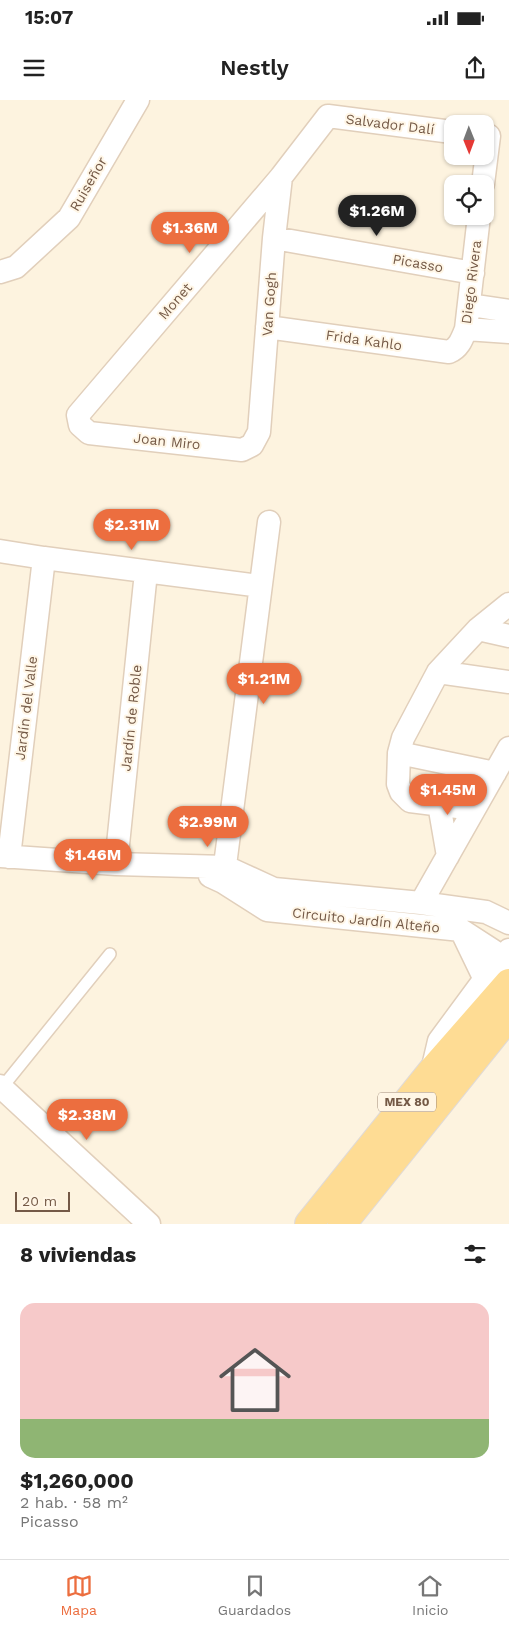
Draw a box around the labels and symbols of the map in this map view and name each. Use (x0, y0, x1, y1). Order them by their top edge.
street label: Salvador Dalí (345, 111, 435, 137)
north arrow (444, 115, 494, 165)
street label: Ruiseñor (66, 154, 110, 214)
pin: $1.26M (336, 194, 418, 237)
pin: $1.36M (149, 212, 231, 254)
street label: Diego Rivera (458, 239, 484, 325)
street label: Picasso (391, 251, 445, 275)
street label: Van Gogh (259, 271, 279, 337)
street label: Monet (155, 280, 195, 322)
street label: Frida Kahlo (325, 327, 403, 353)
street label: Joan Miro (133, 430, 201, 452)
pin: $2.31M (91, 508, 173, 551)
street label: Jardín del Valle (12, 655, 40, 761)
pin: $1.21M (223, 662, 305, 705)
street label: Jardín de Roble (117, 664, 145, 772)
pin: $1.45M (407, 774, 489, 816)
pin: $2.99M (167, 806, 249, 848)
pin: $1.46M (52, 838, 134, 881)
street label: Circuito Jardín Alteño (291, 904, 441, 936)
road number: MEX 80 (378, 1092, 436, 1112)
pin: $2.38M (46, 1098, 128, 1141)
scale bar (15, 1189, 70, 1212)

